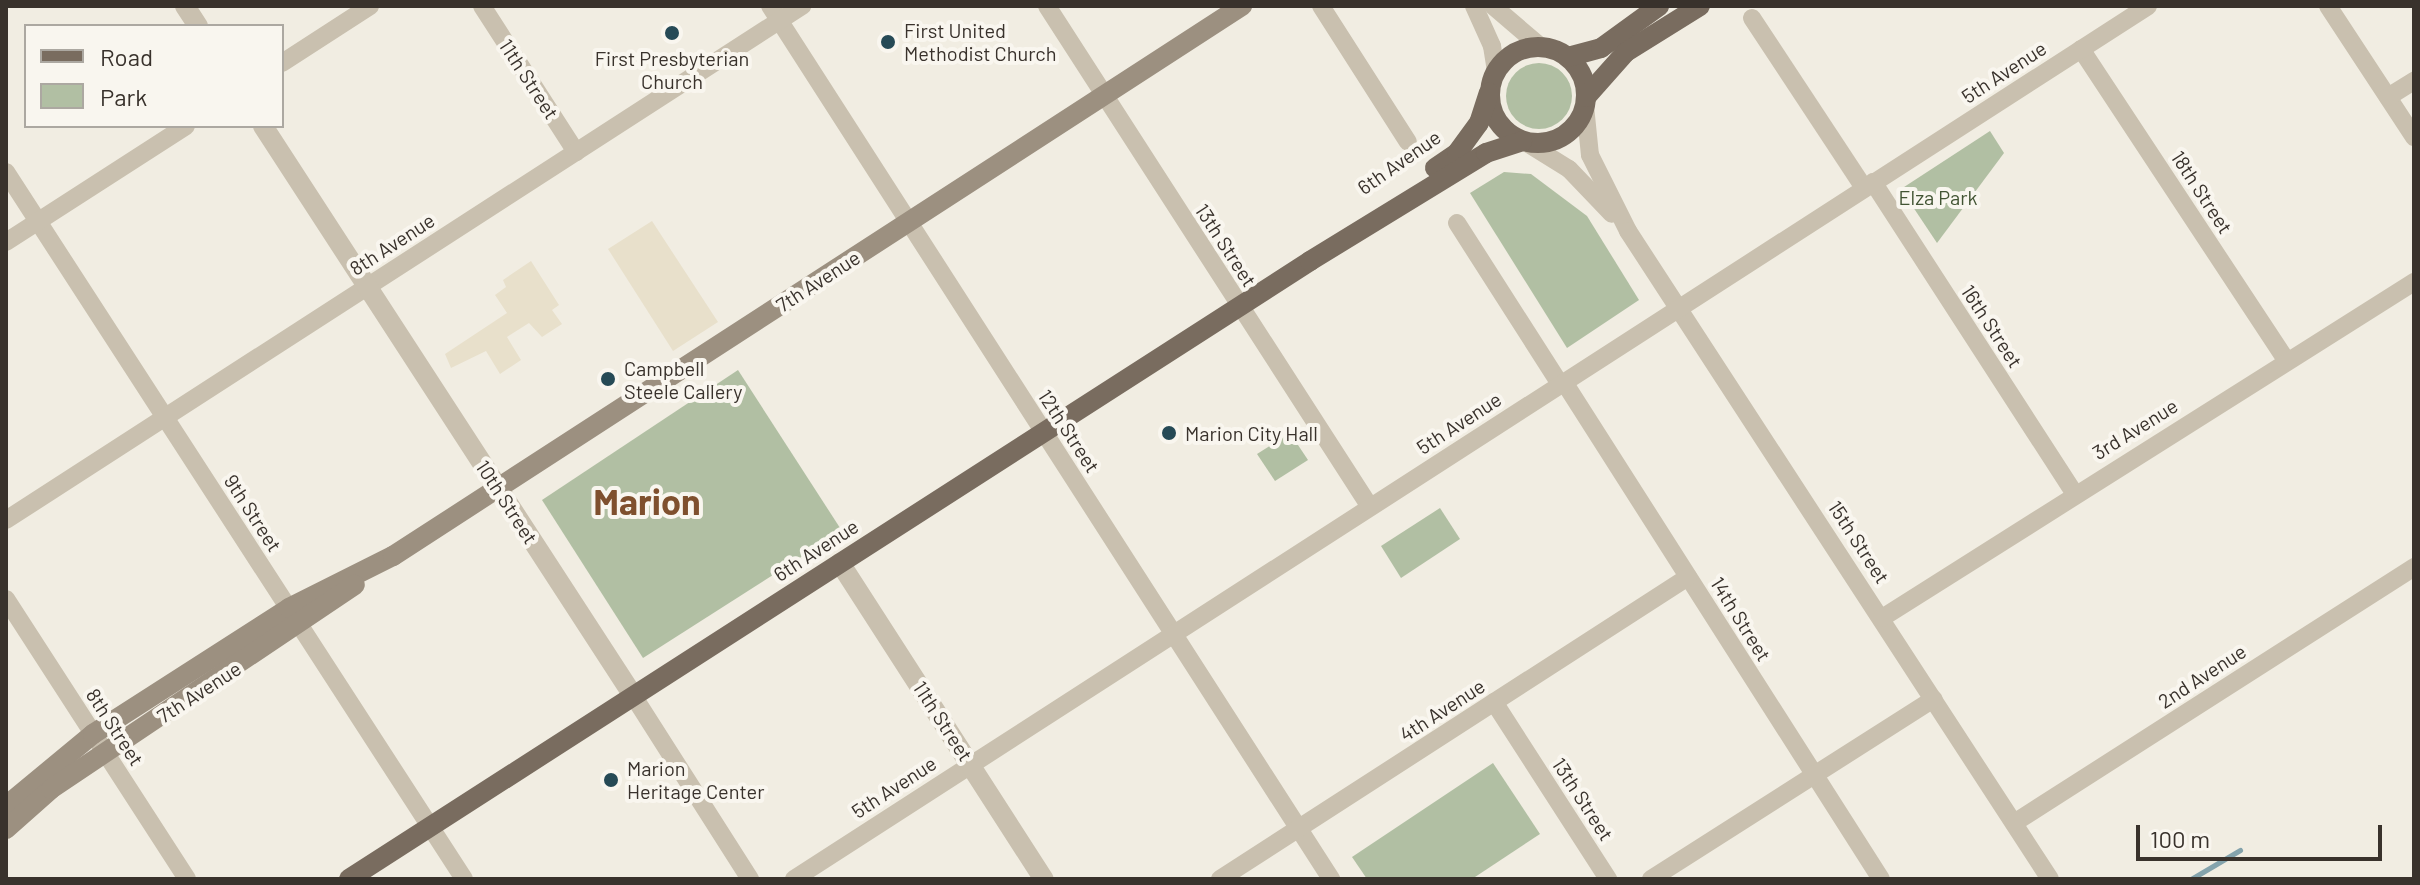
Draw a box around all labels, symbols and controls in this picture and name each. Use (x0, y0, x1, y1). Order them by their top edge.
place label: First United Methodist Church (904, 18, 1057, 65)
legend (24, 24, 284, 128)
marker: First Presbyterian Church (663, 24, 681, 42)
marker: First United Methodist Church (879, 33, 897, 51)
street label: 11th Street (494, 34, 564, 124)
street label: 5th Avenue (1957, 36, 2051, 108)
text: Road (100, 42, 153, 71)
place label: First Presbyterian Church (595, 46, 749, 93)
text: Park (100, 82, 147, 111)
street label: 6th Avenue (1353, 125, 1445, 199)
street label: 18th Street (2166, 146, 2238, 238)
park label: Elza Park (1898, 185, 1978, 209)
street label: 13th Street (1190, 199, 1262, 291)
street label: 8th Avenue (345, 208, 439, 280)
street label: 7th Avenue (772, 245, 864, 317)
street label: 16th Street (1956, 280, 2028, 372)
place label: Campbell Steele Callery (624, 356, 742, 403)
marker: Campbell Steele Callery (599, 370, 617, 388)
street label: 12th Street (1033, 385, 1105, 477)
street label: 5th Avenue (1412, 387, 1506, 459)
street label: 3rd Avenue (2088, 393, 2182, 465)
place label: Marion City Hall (1185, 421, 1318, 445)
marker: Marion City Hall (1160, 424, 1178, 442)
street label: 10th Street (471, 456, 543, 548)
street label: 9th Street (219, 470, 287, 556)
district label: Marion (593, 479, 701, 523)
street label: 15th Street (1823, 496, 1895, 588)
street label: 6th Avenue (769, 514, 863, 586)
street label: 14th Street (1706, 572, 1776, 666)
street label: 2nd Avenue (2154, 639, 2250, 713)
street label: 7th Avenue (153, 656, 245, 728)
street label: 4th Avenue (1395, 674, 1489, 746)
street label: 11th Street (908, 676, 978, 766)
street label: 8th Street (81, 684, 149, 770)
street label: 5th Avenue (847, 751, 941, 823)
street label: 13th Street (1547, 753, 1619, 845)
place label: Marion Heritage Center (627, 756, 764, 803)
marker: Marion Heritage Center (602, 771, 620, 789)
scale bar (2140, 809, 2386, 859)
text: 100 m (2150, 824, 2210, 853)

